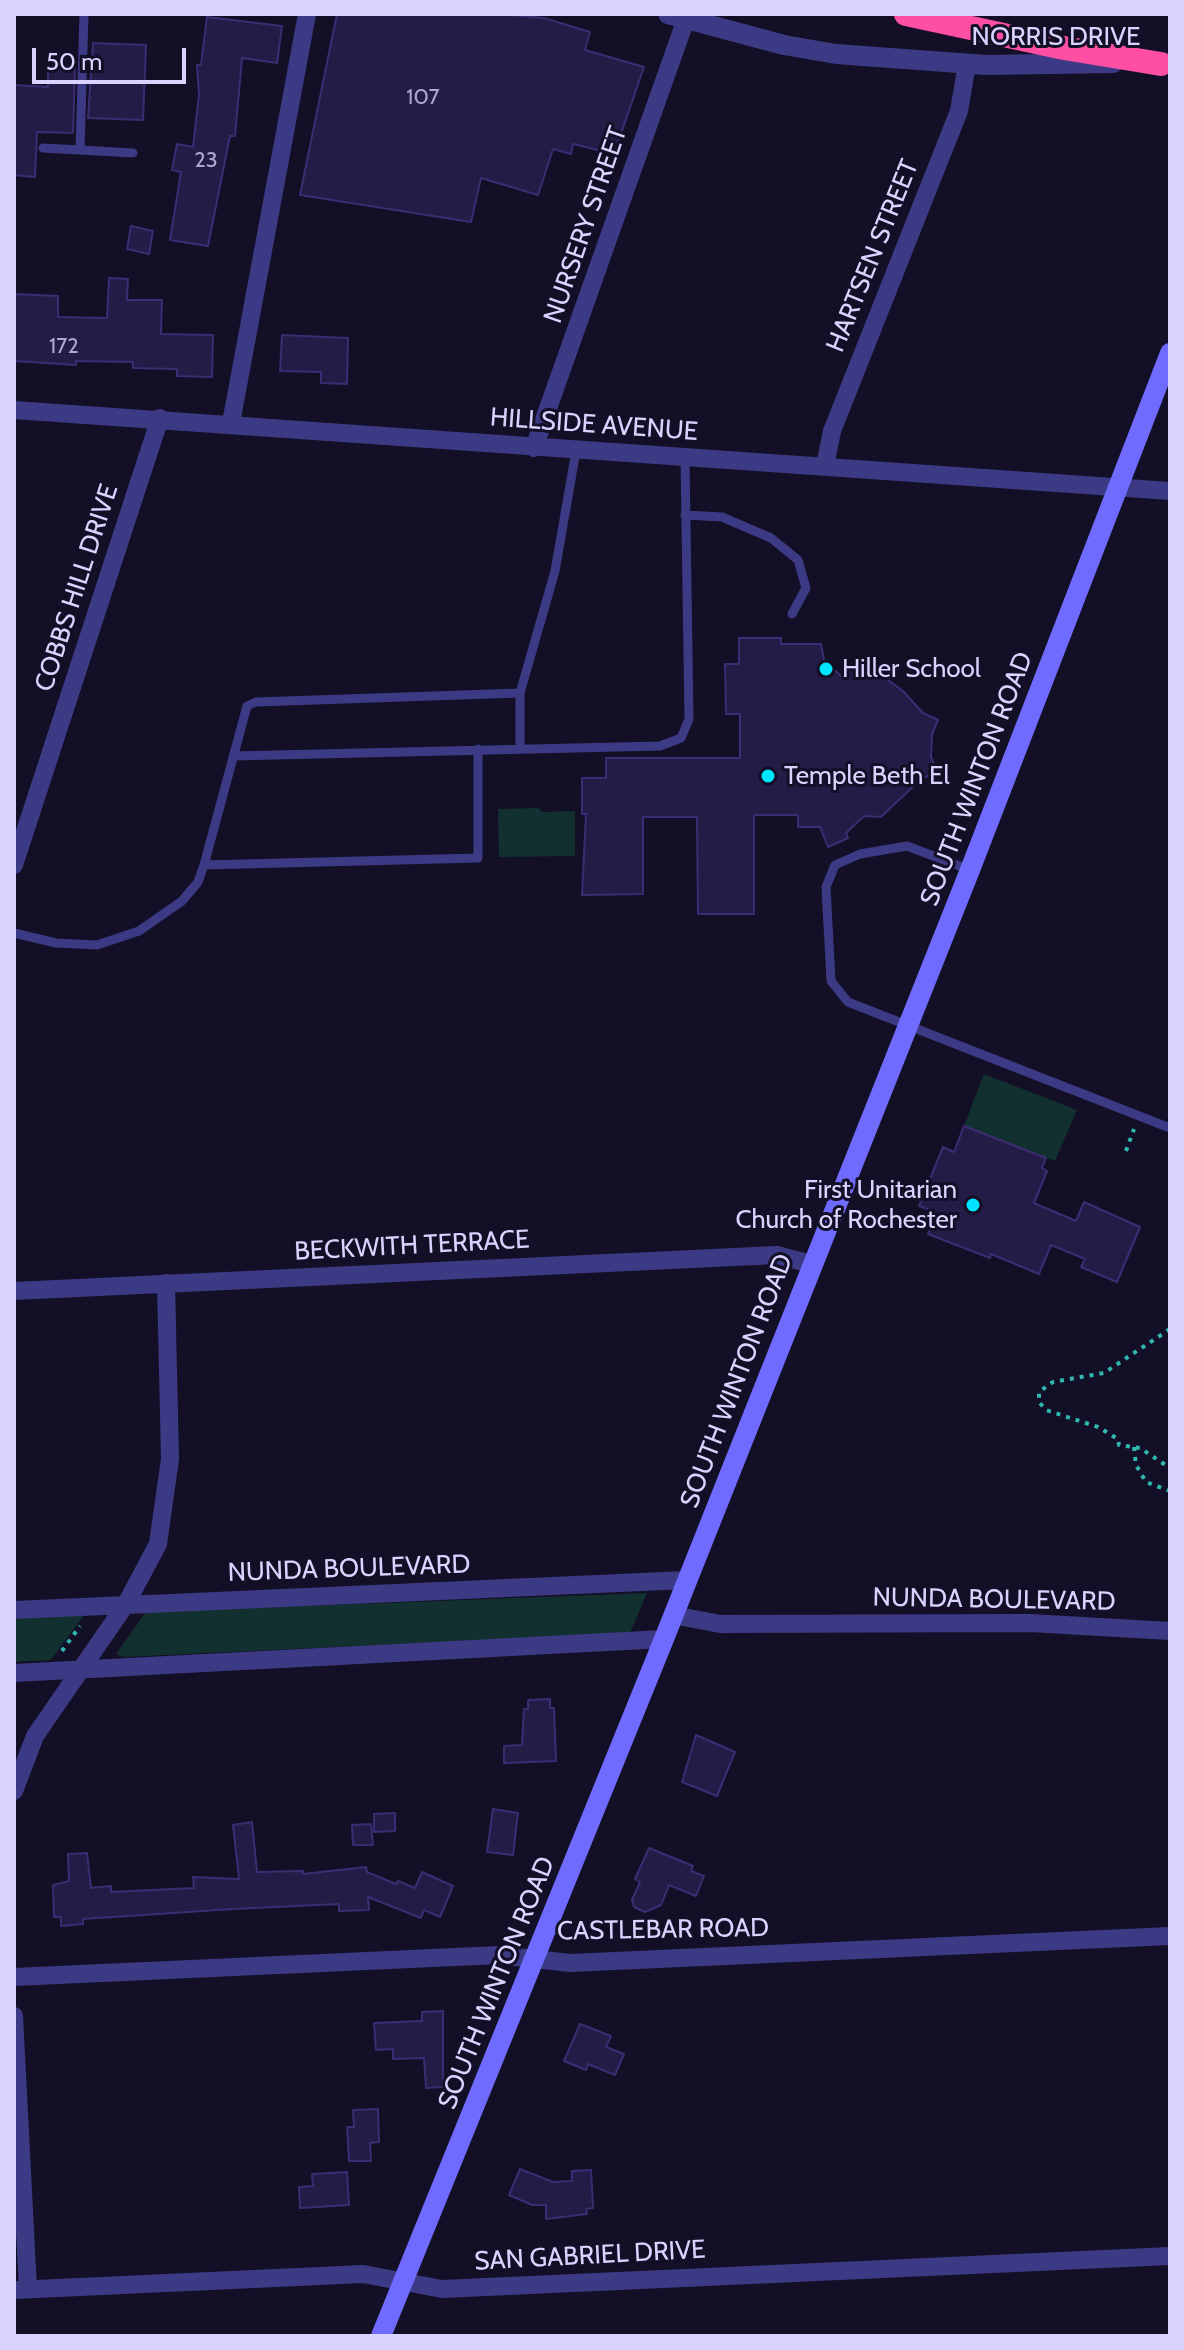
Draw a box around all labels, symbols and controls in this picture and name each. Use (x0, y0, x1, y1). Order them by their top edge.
street label: NORRIS DRIVE (972, 21, 1140, 53)
scale bar (36, 32, 190, 82)
text: 50 m (46, 47, 102, 76)
house number: 107 (406, 85, 440, 111)
street label: NURSERY STREET (538, 123, 634, 327)
house number: 23 (194, 148, 218, 174)
street label: HARTSEN STREET (820, 155, 926, 357)
house number: 172 (49, 334, 79, 360)
street label: HILLSIDE AVENUE (489, 402, 699, 448)
street label: COBBS HILL DRIVE (29, 480, 125, 696)
street label: SOUTH WINTON ROAD (914, 648, 1040, 910)
place label: Hiller School (842, 653, 981, 685)
marker: Hiller School (817, 660, 835, 678)
place label: Temple Beth El (784, 760, 950, 792)
marker: Temple Beth El (759, 767, 777, 785)
place label: First Unitarian Church of Rochester (735, 1174, 957, 1236)
marker: First Unitarian Church of Rochester (964, 1196, 982, 1214)
street label: BECKWITH TERRACE (294, 1224, 530, 1268)
street label: SOUTH WINTON ROAD (674, 1250, 800, 1512)
street label: NUNDA BOULEVARD (227, 1549, 471, 1589)
street label: NUNDA BOULEVARD (872, 1582, 1116, 1618)
street label: SOUTH WINTON ROAD (432, 1852, 562, 2114)
street label: CASTLEBAR ROAD (557, 1913, 769, 1947)
street label: SAN GABRIEL DRIVE (474, 2234, 706, 2278)

